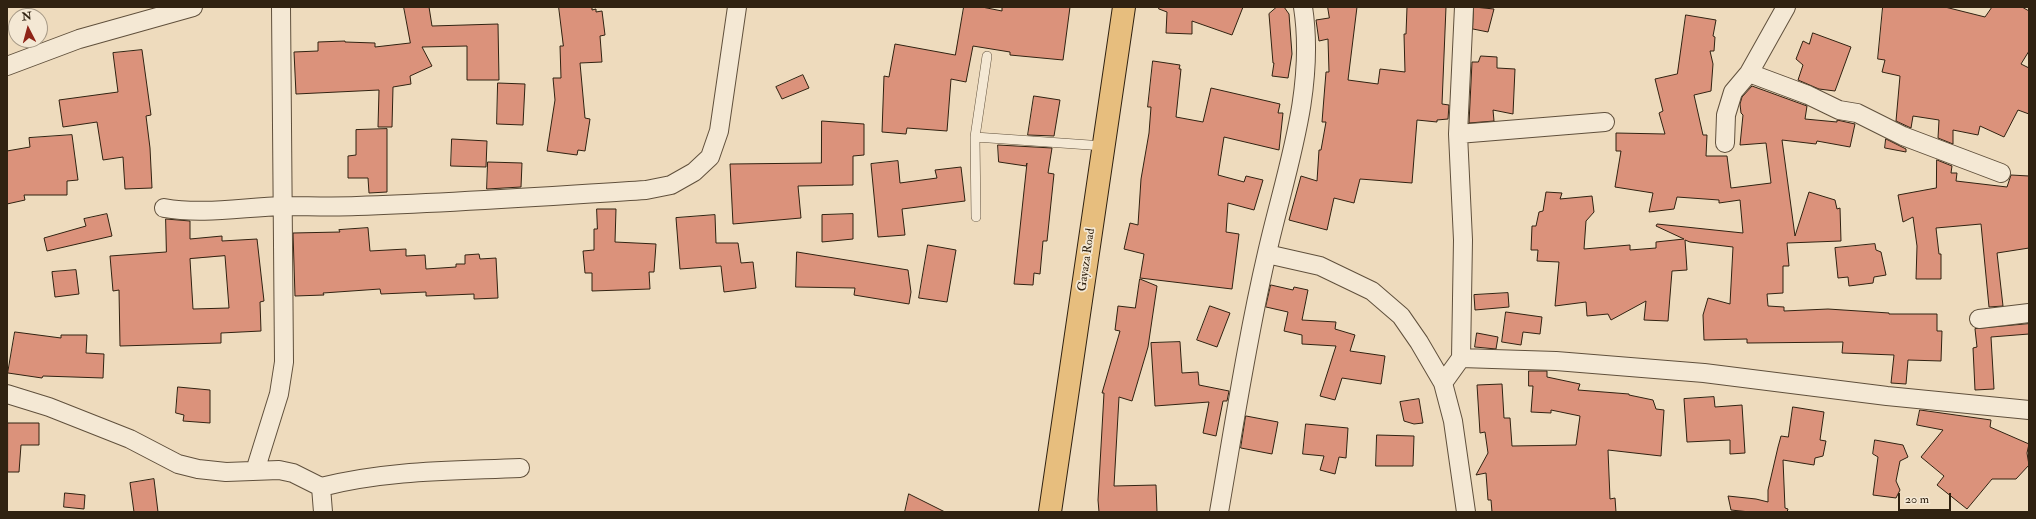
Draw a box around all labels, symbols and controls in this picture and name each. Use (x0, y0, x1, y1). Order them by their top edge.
north arrow (8, 8, 48, 48)
text: N (21, 10, 32, 24)
street label: Gayaza Road (1075, 228, 1099, 292)
scale bar (1900, 485, 1953, 511)
text: 20 m (1905, 492, 1929, 507)

